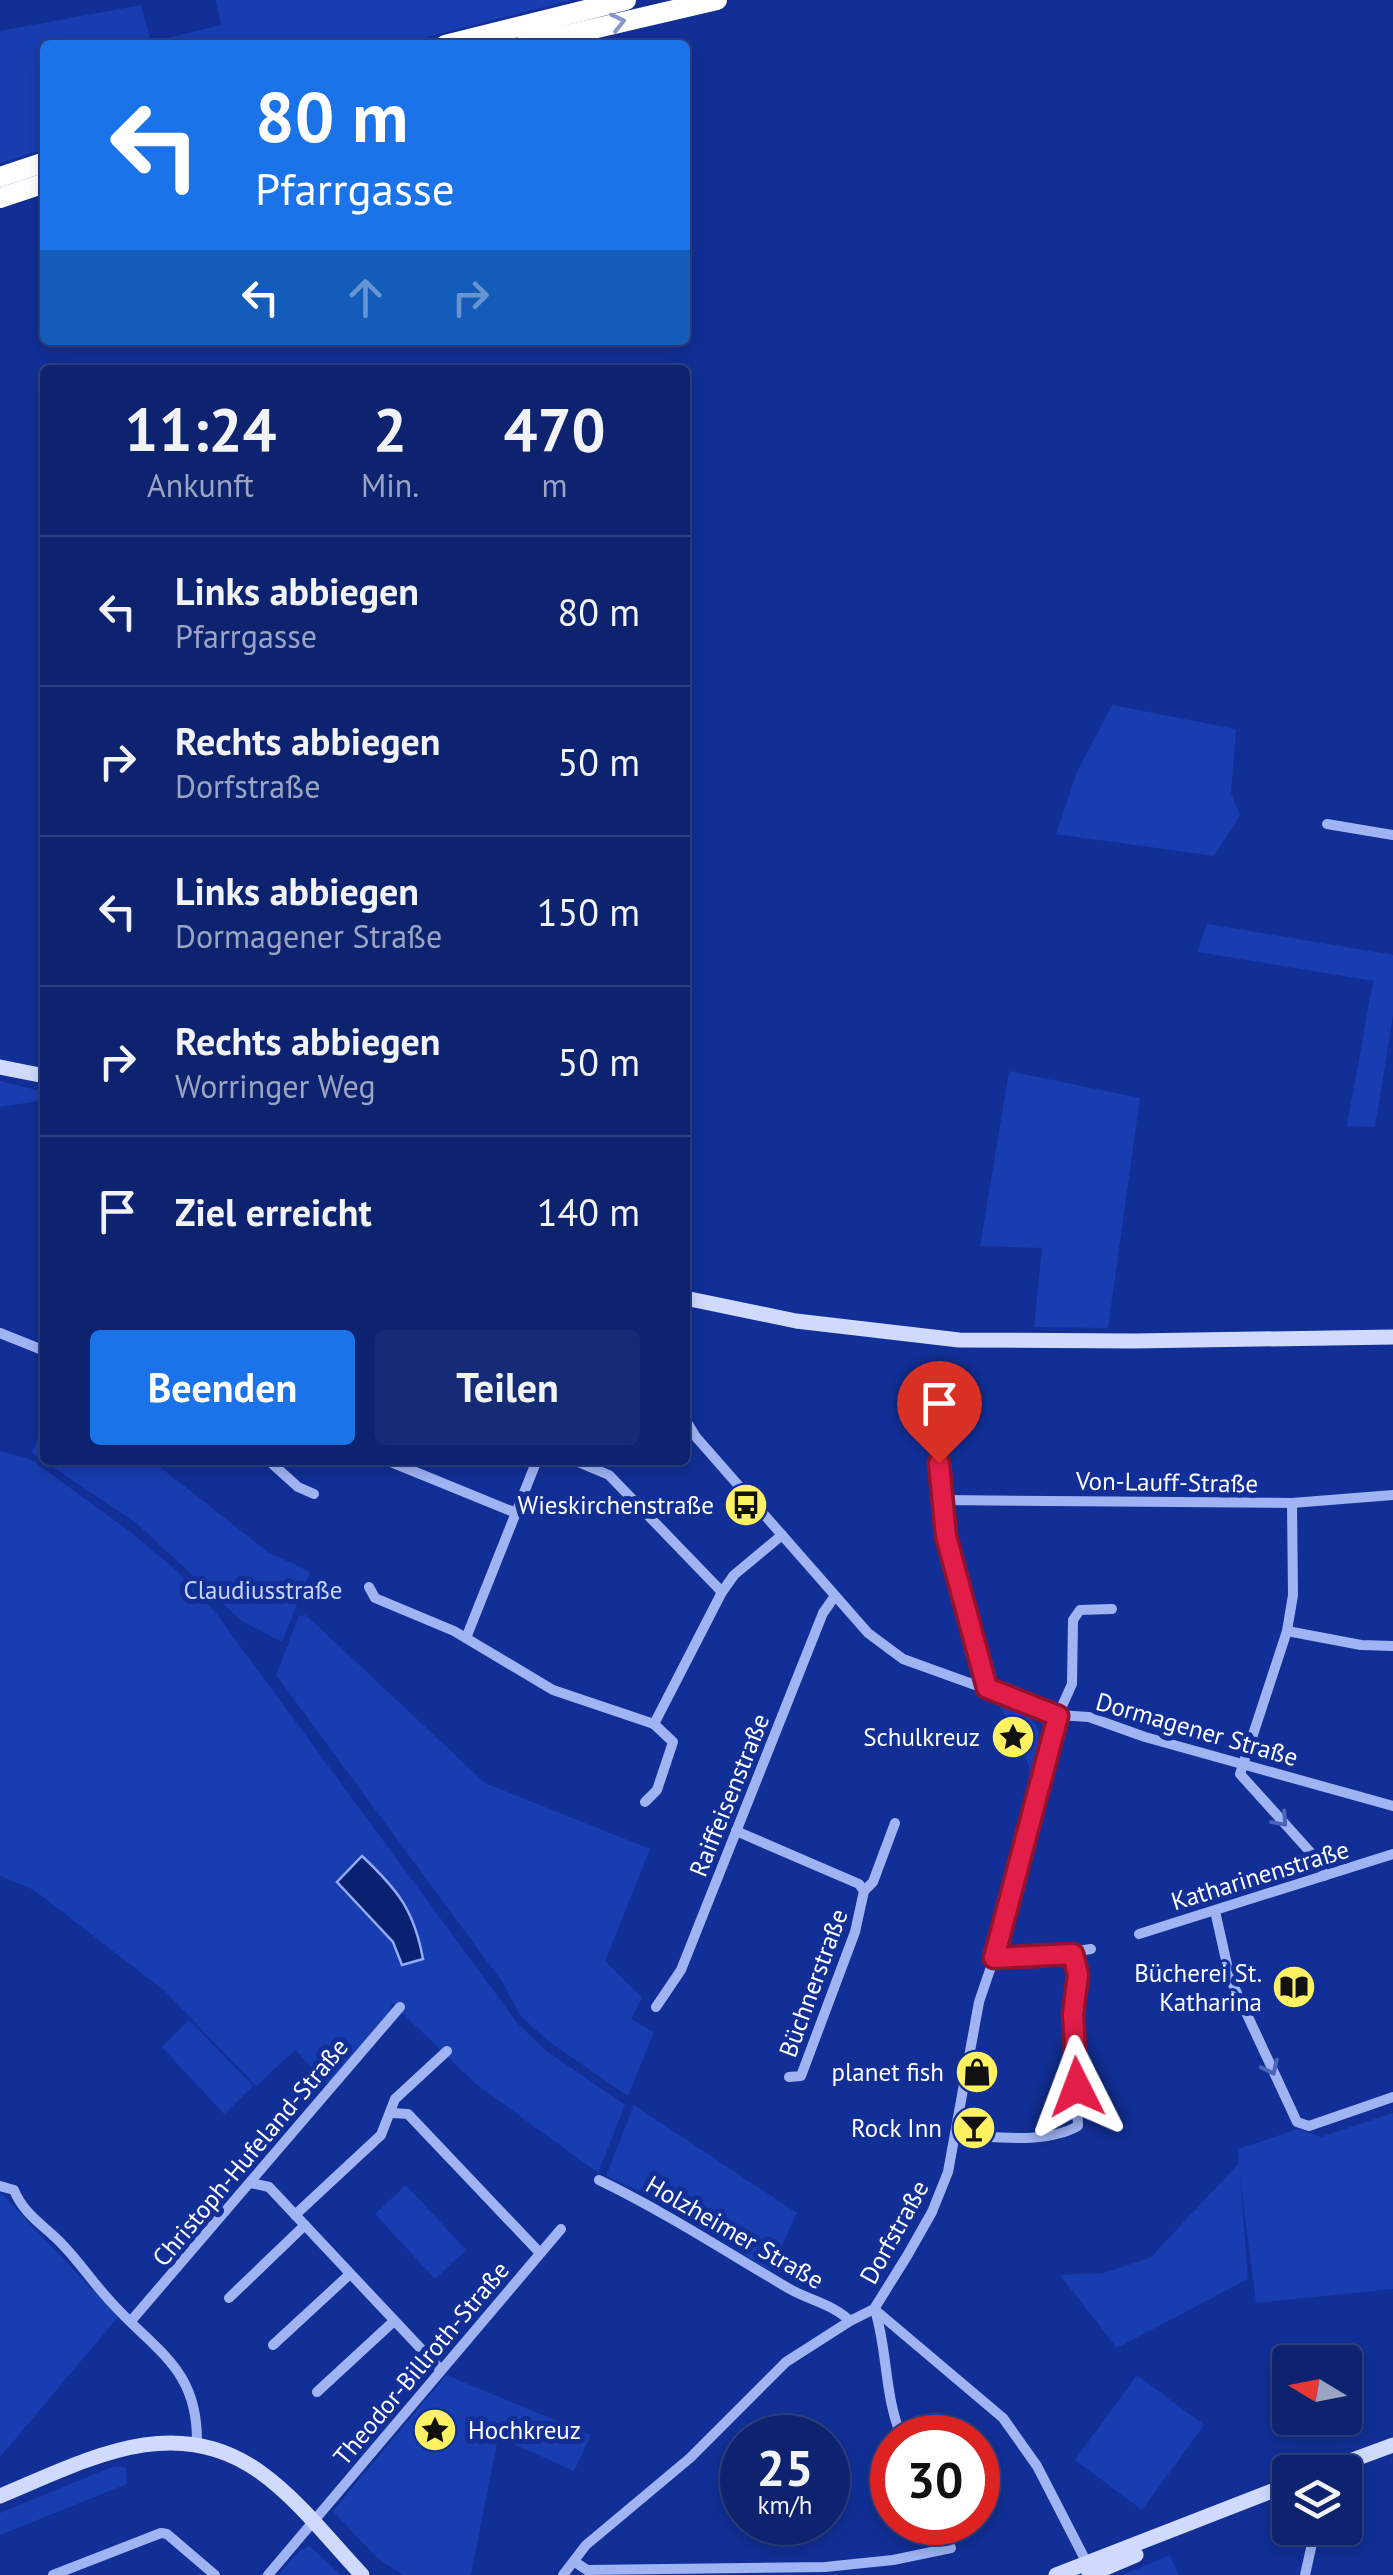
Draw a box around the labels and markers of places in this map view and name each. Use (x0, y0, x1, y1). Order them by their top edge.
pin (897, 1361, 982, 1464)
bus stop icon: Wieskirchenstraße (723, 1482, 769, 1528)
place label: Wieskirchenstraße (517, 1489, 714, 1521)
place icon: Schulkreuz (990, 1714, 1036, 1760)
place label: Schulkreuz (863, 1721, 980, 1753)
place label: Bücherei St. Katharina (1134, 1957, 1262, 2018)
library icon: Bücherei St. Katharina (1271, 1964, 1317, 2010)
shop icon: planet fish (954, 2049, 1000, 2095)
place label: planet fish (832, 2056, 944, 2088)
bar icon: Rock Inn (951, 2105, 997, 2151)
place label: Rock Inn (851, 2112, 942, 2144)
place icon: Hochkreuz (412, 2407, 458, 2453)
place label: Hochkreuz (468, 2414, 581, 2446)

